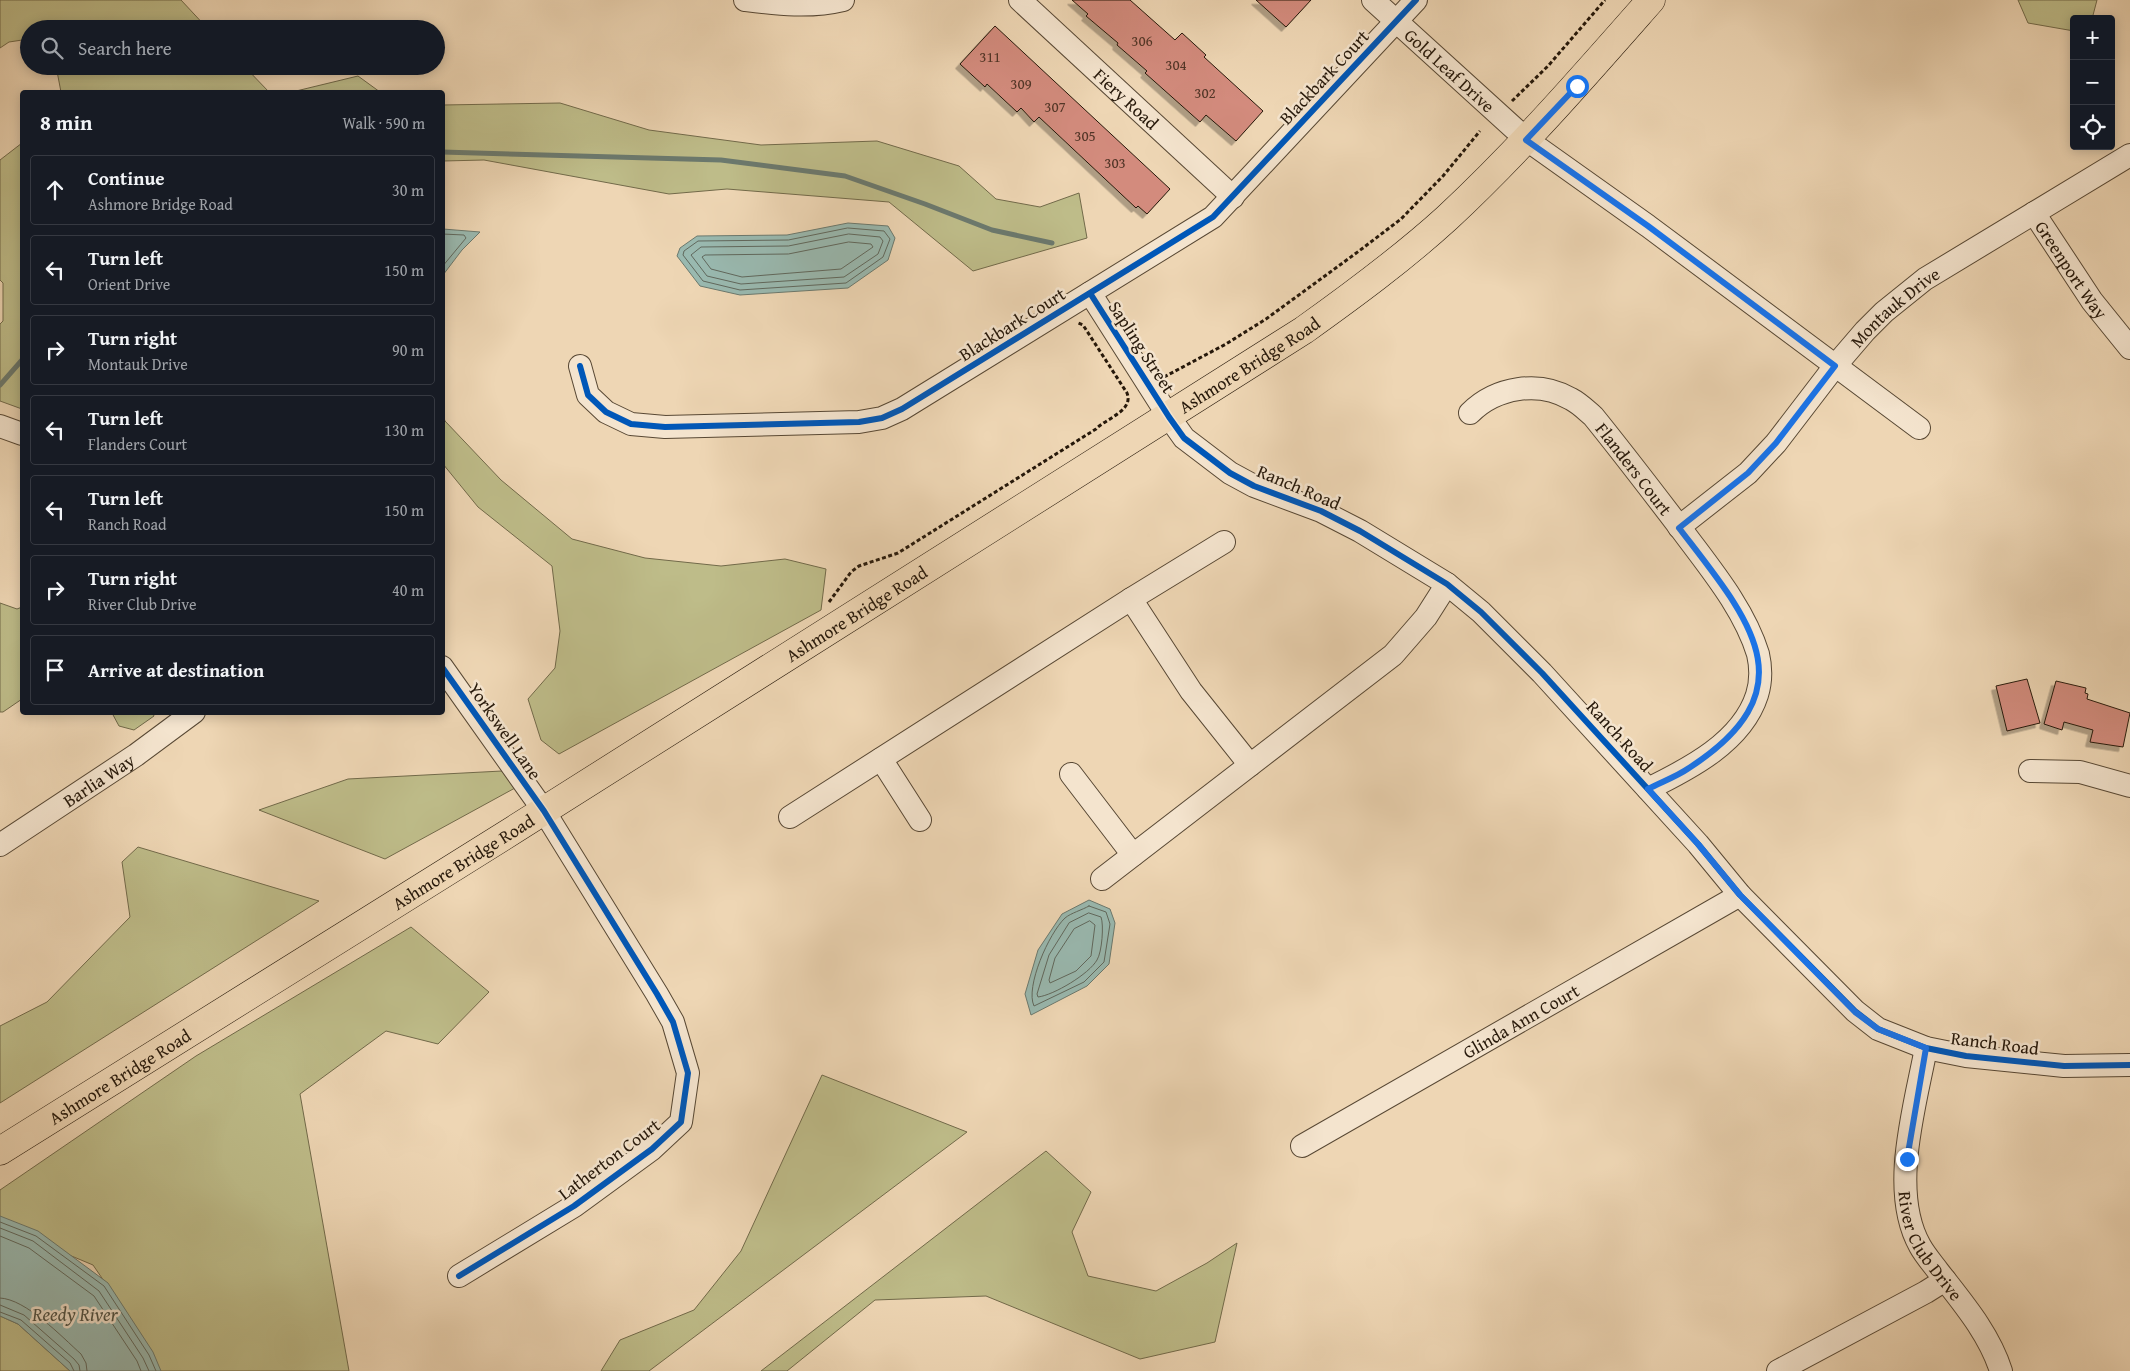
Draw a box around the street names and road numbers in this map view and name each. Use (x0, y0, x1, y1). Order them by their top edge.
street label: Gold Leaf Drive (1399, 22, 1501, 118)
street label: Blackbark Court (1273, 23, 1376, 131)
street label: Fiery Road (1088, 61, 1165, 136)
street label: Greenport Way (2029, 215, 2115, 325)
street label: Montauk Drive (1843, 260, 1945, 353)
street label: Blackbark Court (953, 280, 1071, 368)
street label: Sapling Street (1102, 295, 1182, 399)
street label: Ashmore Bridge Road (1173, 309, 1326, 420)
street label: Flanders Court (1589, 416, 1680, 521)
street label: Ranch Road (1253, 457, 1345, 517)
street label: Ashmore Bridge Road (780, 558, 933, 668)
street label: Yorkswell Lane (461, 677, 549, 785)
street label: Ranch Road (1580, 694, 1660, 778)
street label: Barlia Way (57, 746, 140, 813)
street label: Ashmore Bridge Road (387, 807, 540, 916)
street label: Glinda Ann Court (1457, 976, 1585, 1065)
street label: Ashmore Bridge Road (43, 1021, 196, 1131)
street label: Ranch Road (1949, 1024, 2041, 1062)
street label: Latherton Court (552, 1111, 666, 1206)
street label: River Club Drive (1892, 1190, 1970, 1306)

